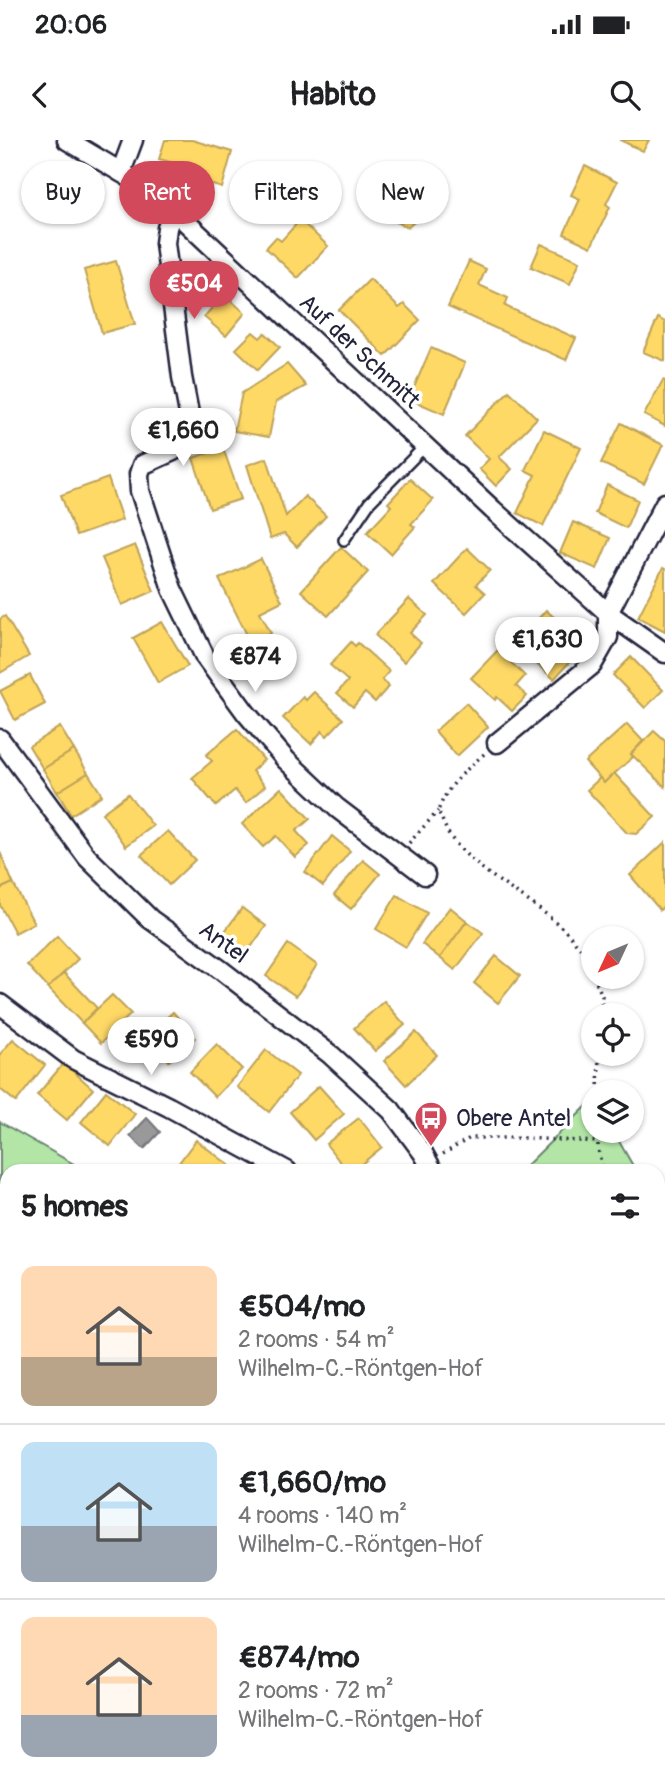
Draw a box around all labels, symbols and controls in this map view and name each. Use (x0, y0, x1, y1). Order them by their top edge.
text: 20:06 (35, 9, 107, 41)
text: Habito (289, 75, 376, 115)
icon: back (21, 76, 59, 114)
icon: search (606, 76, 644, 114)
chip: Buy (21, 161, 105, 224)
chip: Rent (119, 161, 215, 224)
chip: Filters (229, 161, 342, 224)
chip: New (356, 161, 449, 224)
pin: €504 (153, 262, 235, 321)
text: €504 (166, 269, 222, 298)
street label: Auf der Schmitt (293, 288, 427, 415)
pin: €1,660 (126, 408, 240, 468)
text: €1,660 (147, 416, 219, 445)
pin: €1,630 (490, 617, 604, 677)
text: €1,630 (511, 625, 583, 654)
pin: €874 (214, 634, 296, 694)
text: €874 (229, 642, 281, 671)
street label: Antel (193, 915, 254, 970)
north arrow (581, 926, 644, 989)
map controls (581, 926, 644, 1143)
button: locate (581, 1003, 644, 1066)
pin: €590 (110, 1018, 192, 1077)
text: €590 (123, 1025, 179, 1054)
button: layers (581, 1080, 644, 1143)
bus stop icon: Obere Antel (412, 1099, 450, 1148)
place label: Obere Antel (456, 1104, 571, 1133)
icon: filters (606, 1187, 644, 1225)
text: 5 homes (21, 1188, 128, 1225)
text: €504/mo (238, 1288, 365, 1325)
icon: home (77, 1294, 161, 1378)
text: 2 rooms · 54 m² (238, 1325, 395, 1354)
text: Wilhelm-C.-Röntgen-Hof (238, 1354, 484, 1383)
text: €1,660/mo (238, 1464, 386, 1501)
icon: home (77, 1470, 161, 1554)
text: 4 rooms · 140 m² (238, 1501, 407, 1530)
text: Wilhelm-C.-Röntgen-Hof (238, 1530, 484, 1559)
text: €874/mo (238, 1639, 360, 1676)
icon: home (77, 1645, 161, 1729)
text: 2 rooms · 72 m² (238, 1676, 394, 1705)
text: Wilhelm-C.-Röntgen-Hof (238, 1705, 484, 1734)

